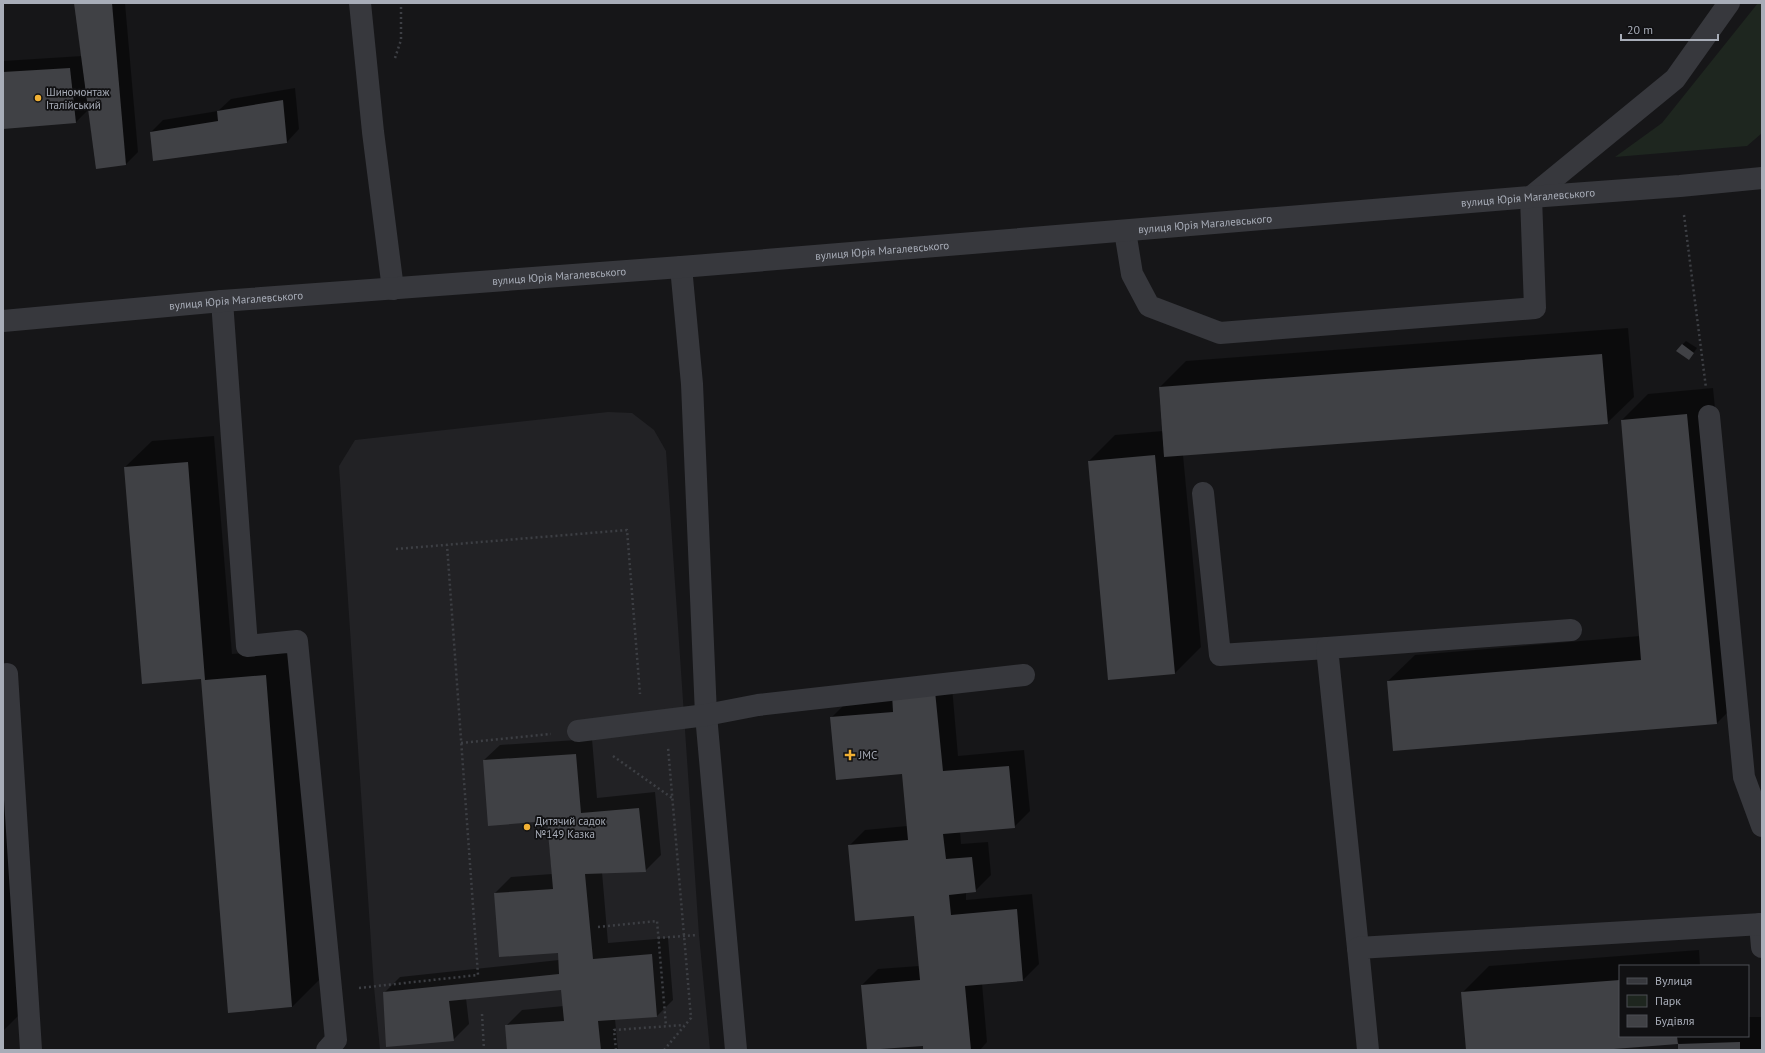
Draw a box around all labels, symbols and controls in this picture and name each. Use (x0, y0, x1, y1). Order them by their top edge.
scale bar (1621, 16, 1718, 42)
text: 20 m (1627, 22, 1653, 37)
place label: Шиномонтаж Італійський (46, 85, 110, 112)
marker: Шиномонтаж Італійський (33, 93, 43, 103)
street label: вулиця Юрія Магалевського (1460, 185, 1596, 210)
street label: вулиця Юрія Магалевського (1137, 211, 1273, 236)
street label: вулиця Юрія Магалевського (815, 238, 950, 263)
street label: вулиця Юрія Магалевського (492, 264, 627, 288)
street label: вулиця Юрія Магалевського (168, 288, 304, 313)
place label: JMC (858, 748, 877, 762)
marker: JMC (844, 749, 856, 761)
place label: Дитячий садок №149 Казка (535, 814, 607, 841)
marker: Дитячий садок №149 Казка (522, 822, 532, 832)
legend (1619, 965, 1749, 1037)
text: Вулиця (1655, 973, 1692, 988)
text: Парк (1655, 993, 1681, 1008)
text: Будівля (1655, 1013, 1694, 1028)

